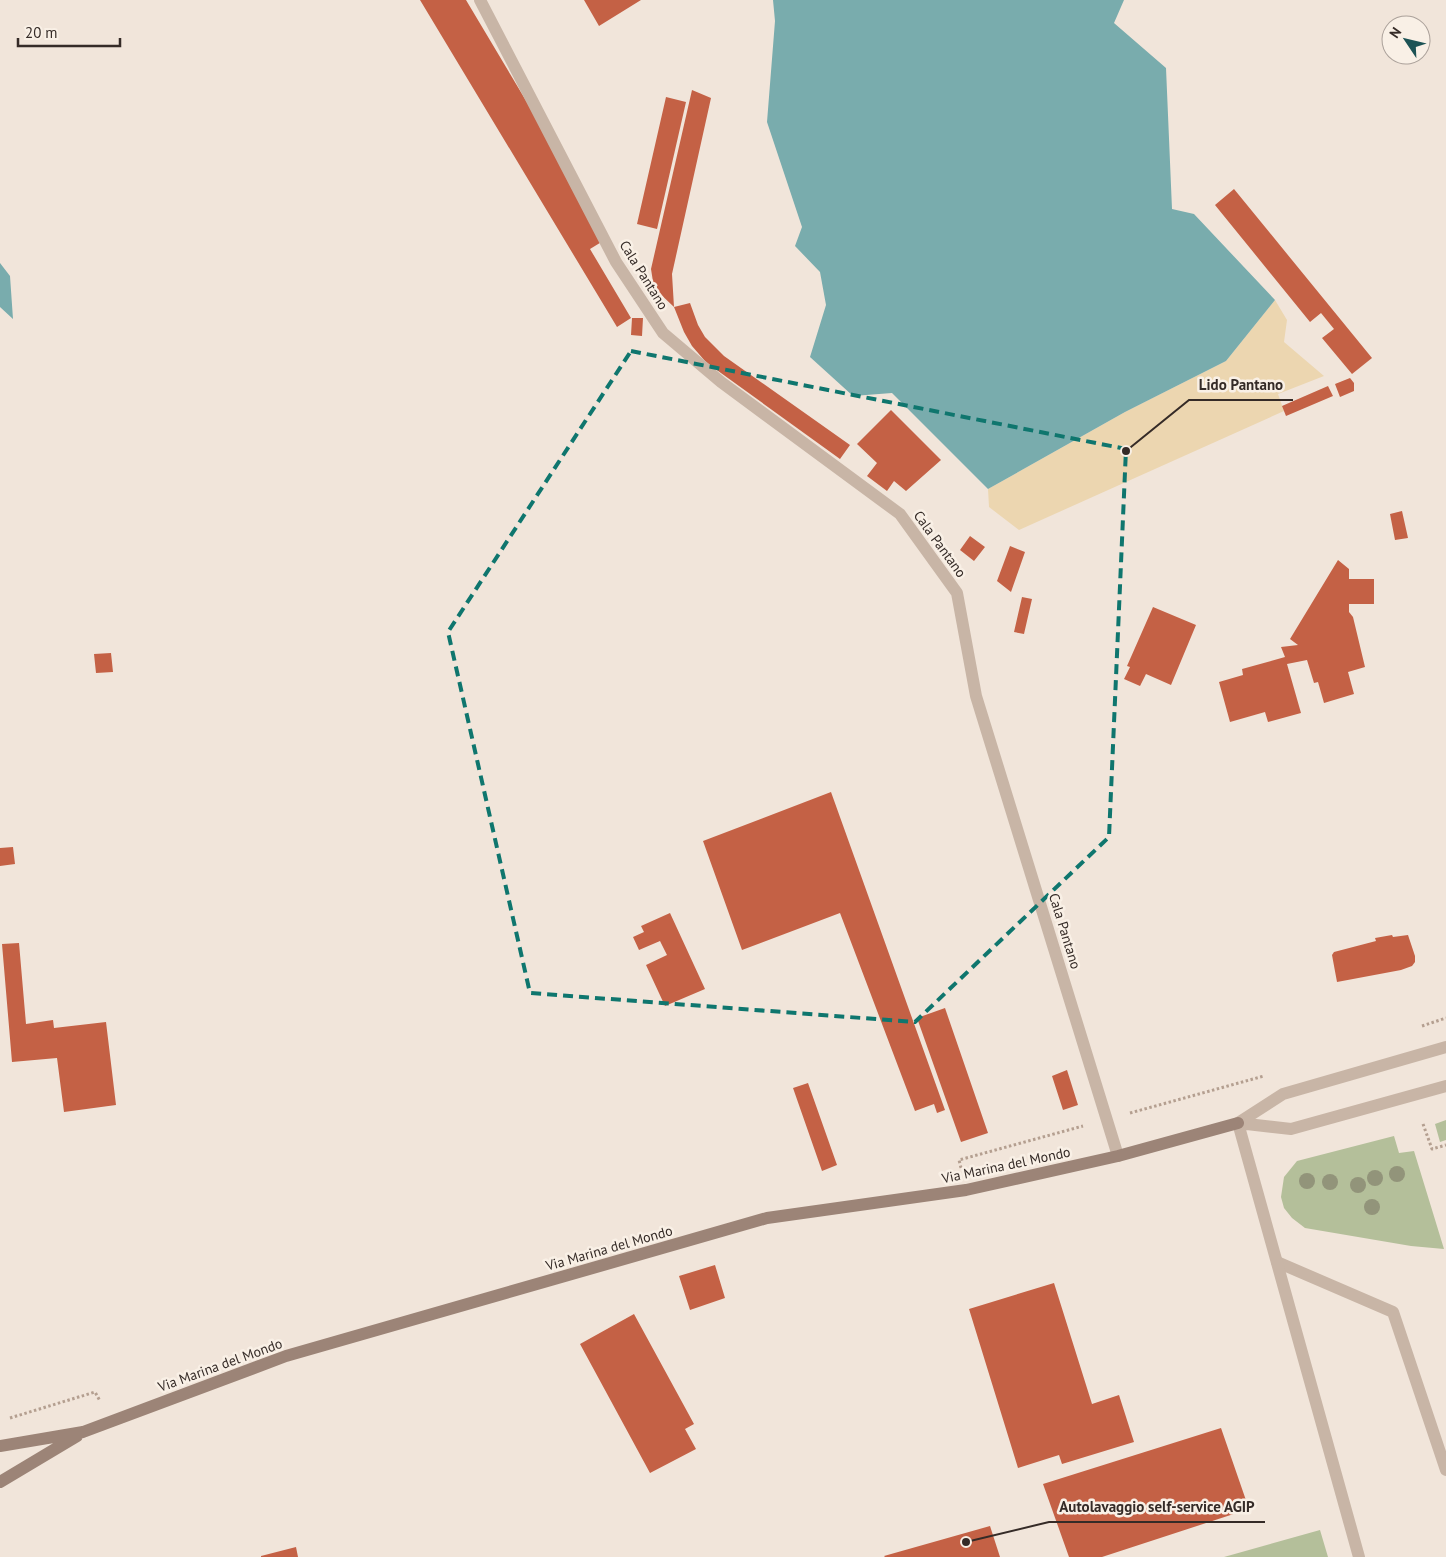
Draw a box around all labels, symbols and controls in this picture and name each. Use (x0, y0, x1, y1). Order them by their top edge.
scale bar (18, 15, 120, 47)
north arrow (1381, 15, 1431, 65)
text: 20 m (25, 23, 58, 42)
text: N (1385, 24, 1405, 41)
street label: Cala Pantano (616, 237, 672, 313)
callout: Lido Pantano (1189, 370, 1293, 400)
text: Lido Pantano (1199, 375, 1283, 394)
street label: Cala Pantano (910, 507, 970, 581)
street label: Cala Pantano (1045, 891, 1085, 971)
street label: Via Marina del Mondo (939, 1143, 1072, 1188)
street label: Via Marina del Mondo (543, 1221, 674, 1275)
street label: Via Marina del Mondo (154, 1334, 285, 1396)
callout: Autolavaggio self-service AGIP (1049, 1492, 1265, 1522)
text: Autolavaggio self-service AGIP (1059, 1497, 1255, 1516)

